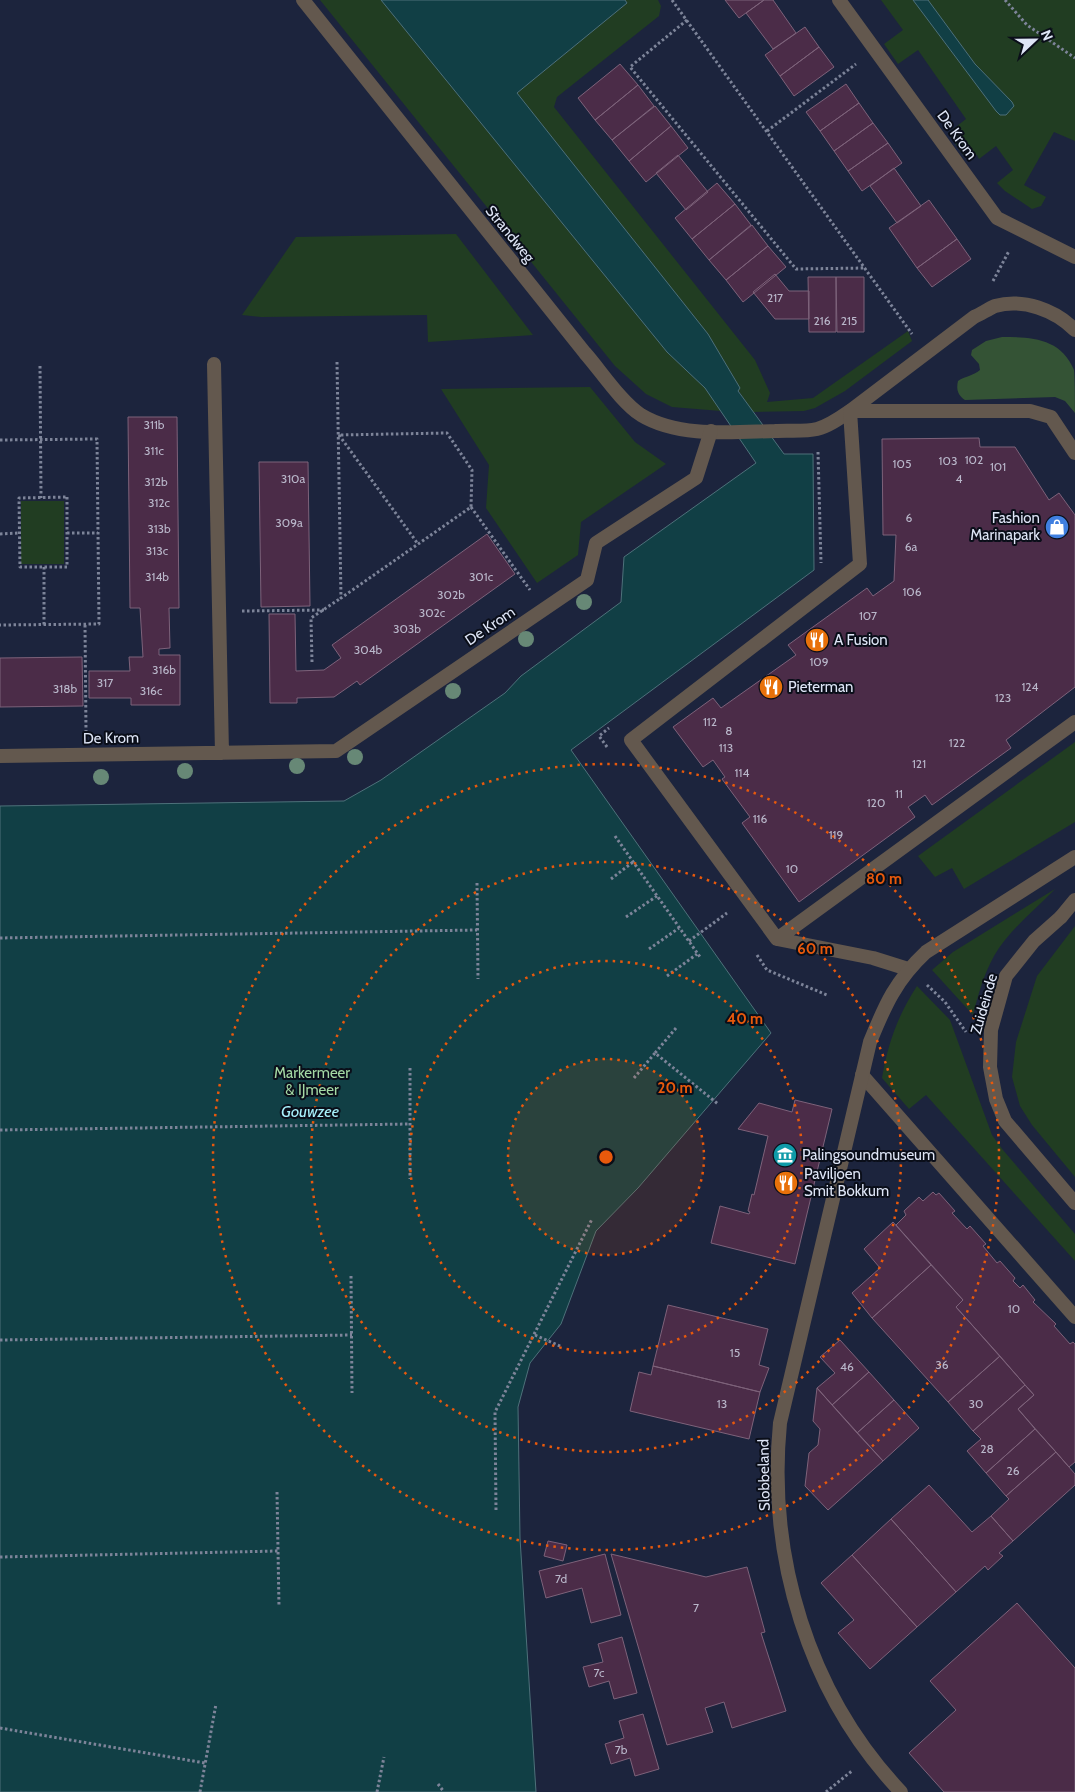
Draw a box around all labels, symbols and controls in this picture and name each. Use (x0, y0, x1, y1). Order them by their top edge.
north arrow (1010, 15, 1060, 65)
text: N (1037, 27, 1057, 43)
street label: De Krom (933, 107, 981, 163)
street label: Strandweg (482, 202, 539, 267)
house number: 217 (767, 290, 783, 305)
house number: 216 (813, 313, 831, 328)
house number: 215 (841, 313, 857, 328)
house number: 311b (144, 417, 165, 432)
house number: 311c (144, 443, 164, 458)
house number: 102 (965, 452, 983, 467)
house number: 103 (939, 453, 957, 468)
house number: 105 (893, 456, 911, 471)
house number: 101 (990, 459, 1006, 474)
house number: 310a (281, 471, 306, 486)
house number: 4 (956, 471, 963, 486)
house number: 312b (144, 474, 168, 489)
house number: 312c (148, 495, 171, 510)
place label: Fashion Marinapark (970, 509, 1040, 544)
house number: 6 (906, 510, 913, 525)
shop icon: Fashion Marinapark (1044, 514, 1070, 540)
house number: 309a (275, 515, 303, 530)
house number: 313b (147, 521, 171, 536)
house number: 6a (905, 539, 918, 554)
house number: 313c (146, 543, 169, 558)
house number: 314b (145, 569, 169, 584)
house number: 301c (469, 569, 494, 584)
house number: 106 (902, 584, 922, 599)
house number: 302b (437, 587, 465, 602)
street label: De Krom (462, 603, 518, 649)
house number: 302c (419, 605, 446, 620)
house number: 107 (859, 608, 877, 623)
house number: 303b (393, 621, 421, 636)
restaurant icon: A Fusion (804, 627, 830, 653)
place label: A Fusion (834, 631, 888, 649)
house number: 304b (354, 642, 383, 657)
house number: 109 (809, 654, 829, 669)
house number: 316b (152, 662, 176, 677)
restaurant icon: Pieterman (758, 674, 784, 700)
house number: 317 (97, 675, 113, 690)
place label: Pieterman (788, 678, 854, 696)
house number: 124 (1021, 679, 1039, 694)
house number: 318b (53, 681, 78, 696)
house number: 316c (140, 683, 163, 698)
house number: 123 (995, 690, 1011, 705)
house number: 112 (703, 714, 717, 729)
house number: 8 (725, 723, 733, 738)
street label: De Krom (83, 729, 139, 747)
house number: 122 (949, 735, 965, 750)
house number: 113 (719, 740, 733, 755)
house number: 121 (912, 756, 926, 771)
house number: 114 (735, 765, 749, 780)
house number: 11 (895, 786, 903, 801)
house number: 120 (867, 795, 885, 810)
house number: 116 (753, 811, 768, 826)
house number: 119 (829, 827, 844, 842)
house number: 10 (786, 861, 798, 876)
text: 80 m (866, 870, 902, 888)
text: 60 m (797, 940, 833, 958)
street label: Zuideinde (967, 971, 1001, 1036)
text: 40 m (727, 1010, 763, 1028)
park label: Markermeer & IJmeer (274, 1064, 350, 1099)
text: 20 m (658, 1079, 692, 1097)
water label: Gouwzee (281, 1102, 339, 1121)
museum icon: Palingsoundmuseum (772, 1142, 798, 1168)
place label: Palingsoundmuseum (802, 1146, 935, 1164)
centre of rings (597, 1148, 615, 1166)
place label: Paviljoen Smit Bokkum (804, 1165, 889, 1200)
restaurant icon: Paviljoen Smit Bokkum (773, 1170, 799, 1196)
house number: 10 (1008, 1301, 1020, 1316)
house number: 15 (730, 1345, 740, 1360)
house number: 36 (935, 1357, 949, 1372)
house number: 46 (840, 1359, 854, 1374)
house number: 13 (717, 1396, 727, 1411)
house number: 30 (969, 1396, 983, 1411)
street label: Slobbeland (754, 1439, 774, 1511)
house number: 28 (980, 1441, 994, 1456)
house number: 26 (1006, 1463, 1020, 1478)
house number: 7d (555, 1571, 567, 1586)
house number: 7 (693, 1600, 699, 1615)
house number: 7c (593, 1665, 605, 1680)
house number: 7b (615, 1742, 628, 1757)

